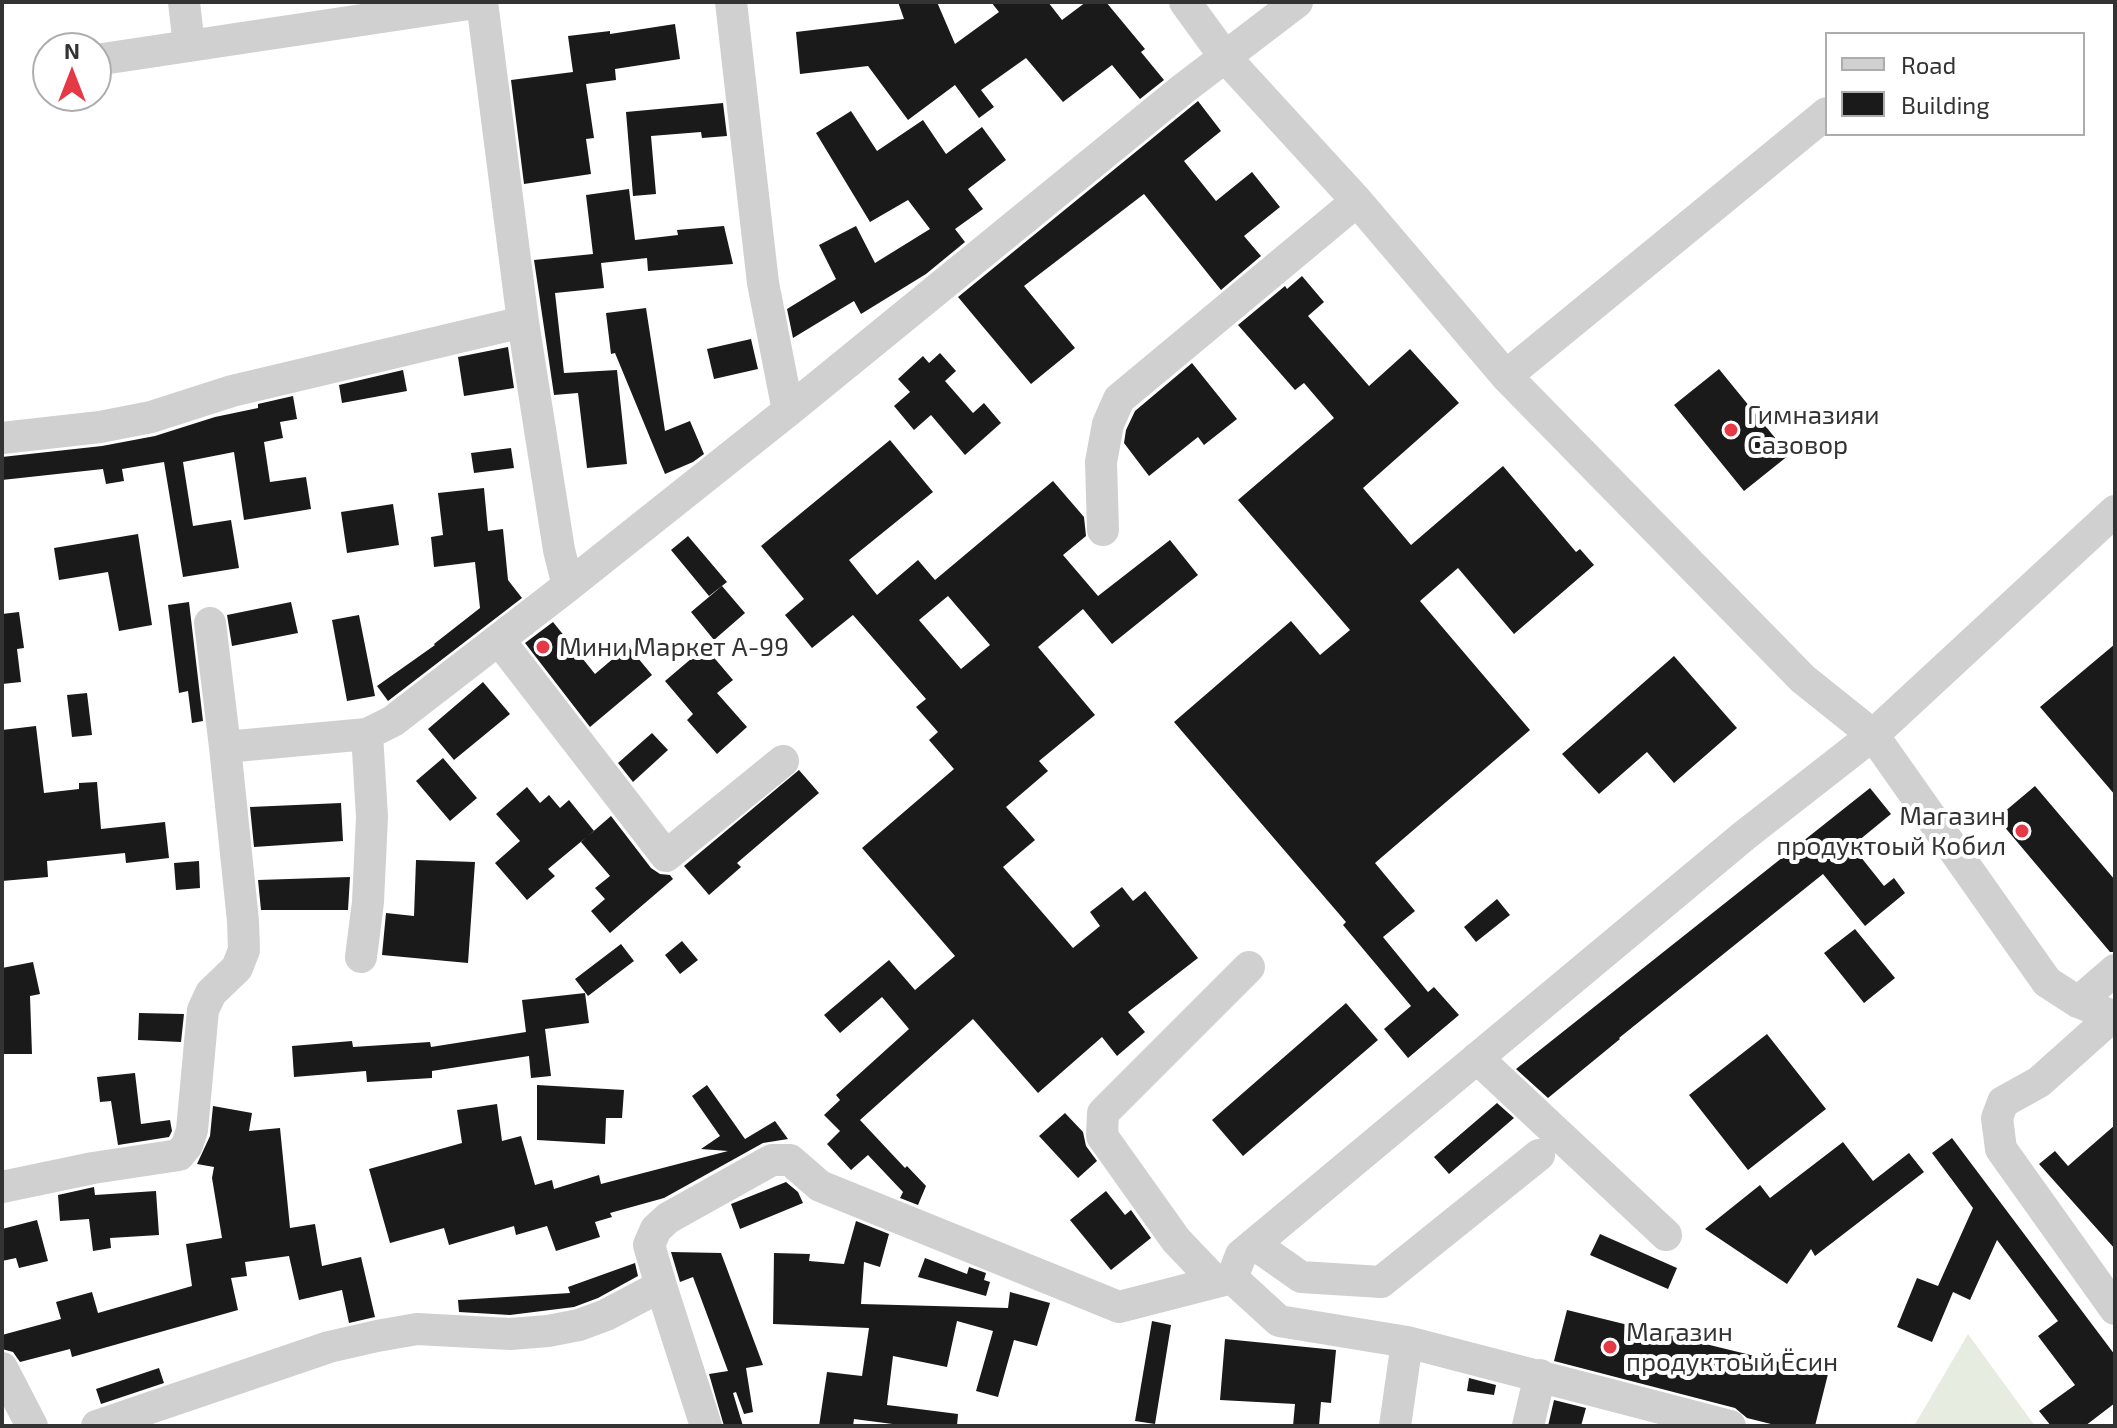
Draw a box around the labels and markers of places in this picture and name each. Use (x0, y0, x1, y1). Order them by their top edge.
place label: Гимназияи Сазовор (1747, 399, 1880, 460)
marker: Гимназияи Сазовор (1722, 421, 1740, 439)
place label: Мини Маркет А-99 (559, 631, 789, 663)
marker: Мини Маркет А-99 (534, 638, 552, 656)
place label: Магазин продуктоый Кобил (1776, 800, 2006, 862)
marker: Магазин продуктоый Кобил (2013, 822, 2031, 840)
place label: Магазин продуктоый Ёсин (1626, 1316, 1838, 1378)
marker: Магазин продуктоый Ёсин (1601, 1338, 1619, 1356)

